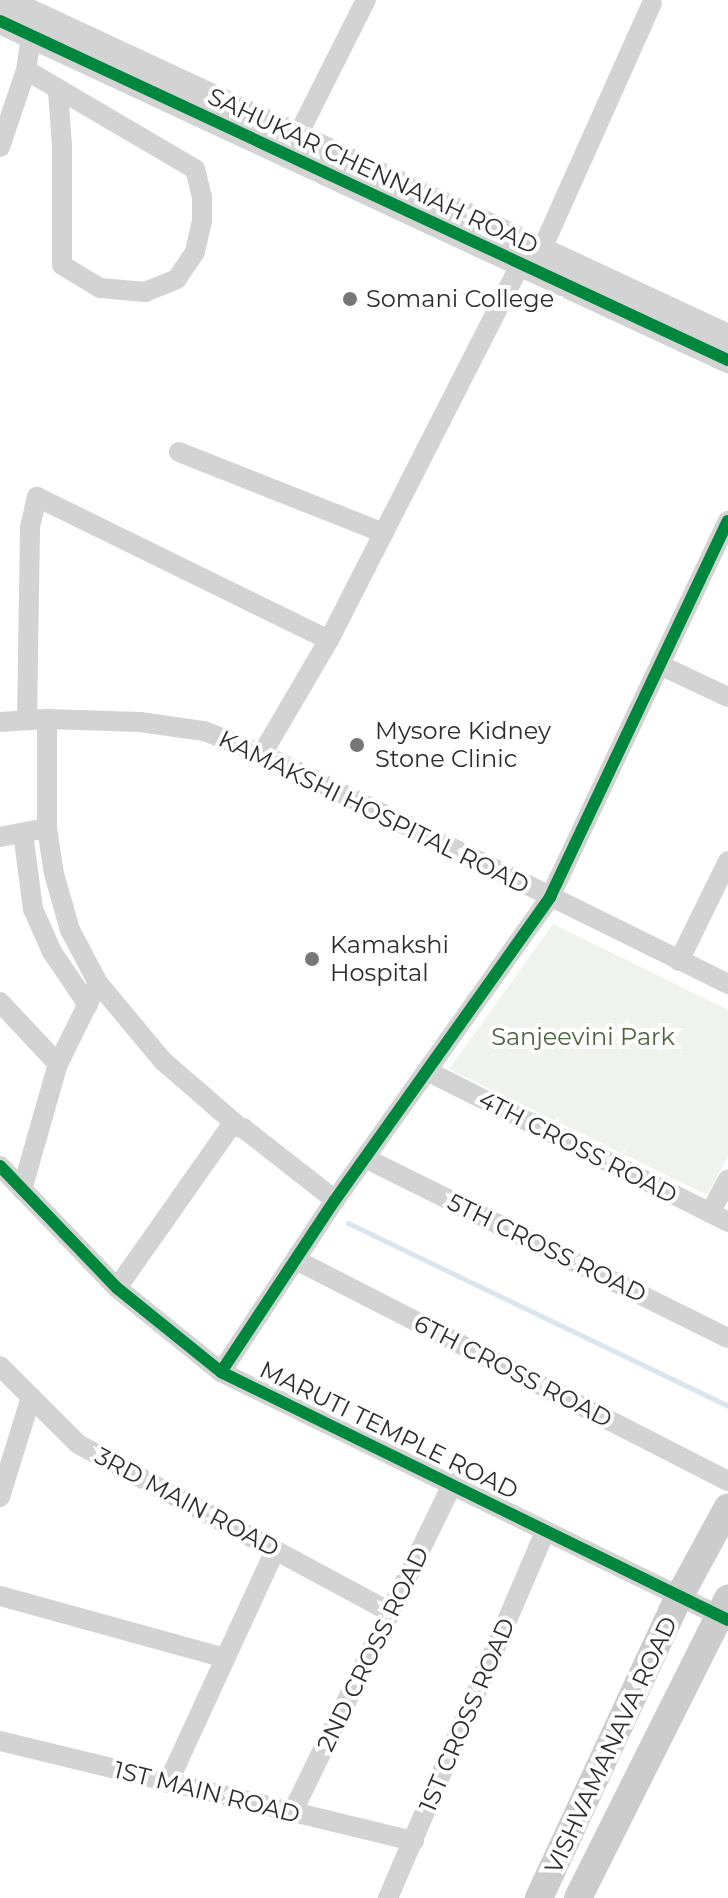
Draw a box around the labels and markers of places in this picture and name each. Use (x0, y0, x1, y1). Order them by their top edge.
place label: Somani College (366, 285, 554, 313)
marker: Somani College (341, 290, 359, 308)
place label: Mysore Kidney Stone Clinic (375, 717, 551, 773)
marker: Mysore Kidney Stone Clinic (346, 734, 368, 756)
place label: Kamakshi Hospital (330, 931, 449, 987)
marker: Kamakshi Hospital (301, 948, 323, 970)

